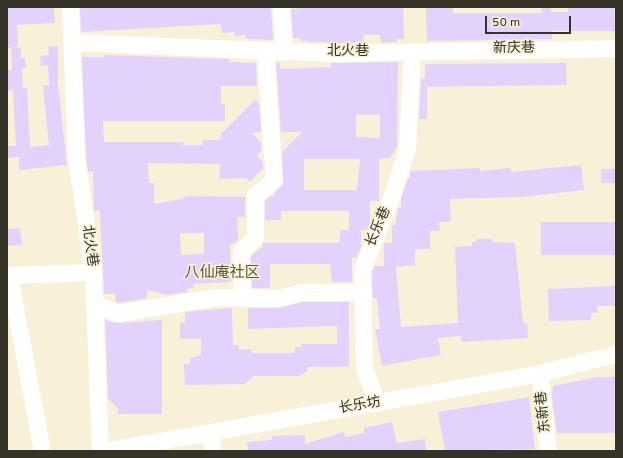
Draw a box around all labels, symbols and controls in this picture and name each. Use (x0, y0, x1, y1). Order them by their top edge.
scale bar (487, 8, 573, 34)
text: 50 m (492, 15, 520, 31)
street label: 新庆巷 (493, 40, 535, 58)
street label: 北火巷 (327, 44, 369, 60)
street label: 长乐巷 (363, 204, 395, 250)
street label: 北火巷 (78, 224, 100, 268)
district label: 八仙庵社区 (185, 265, 259, 283)
street label: 东新巷 (533, 390, 555, 434)
street label: 长乐坊 (338, 394, 382, 418)

